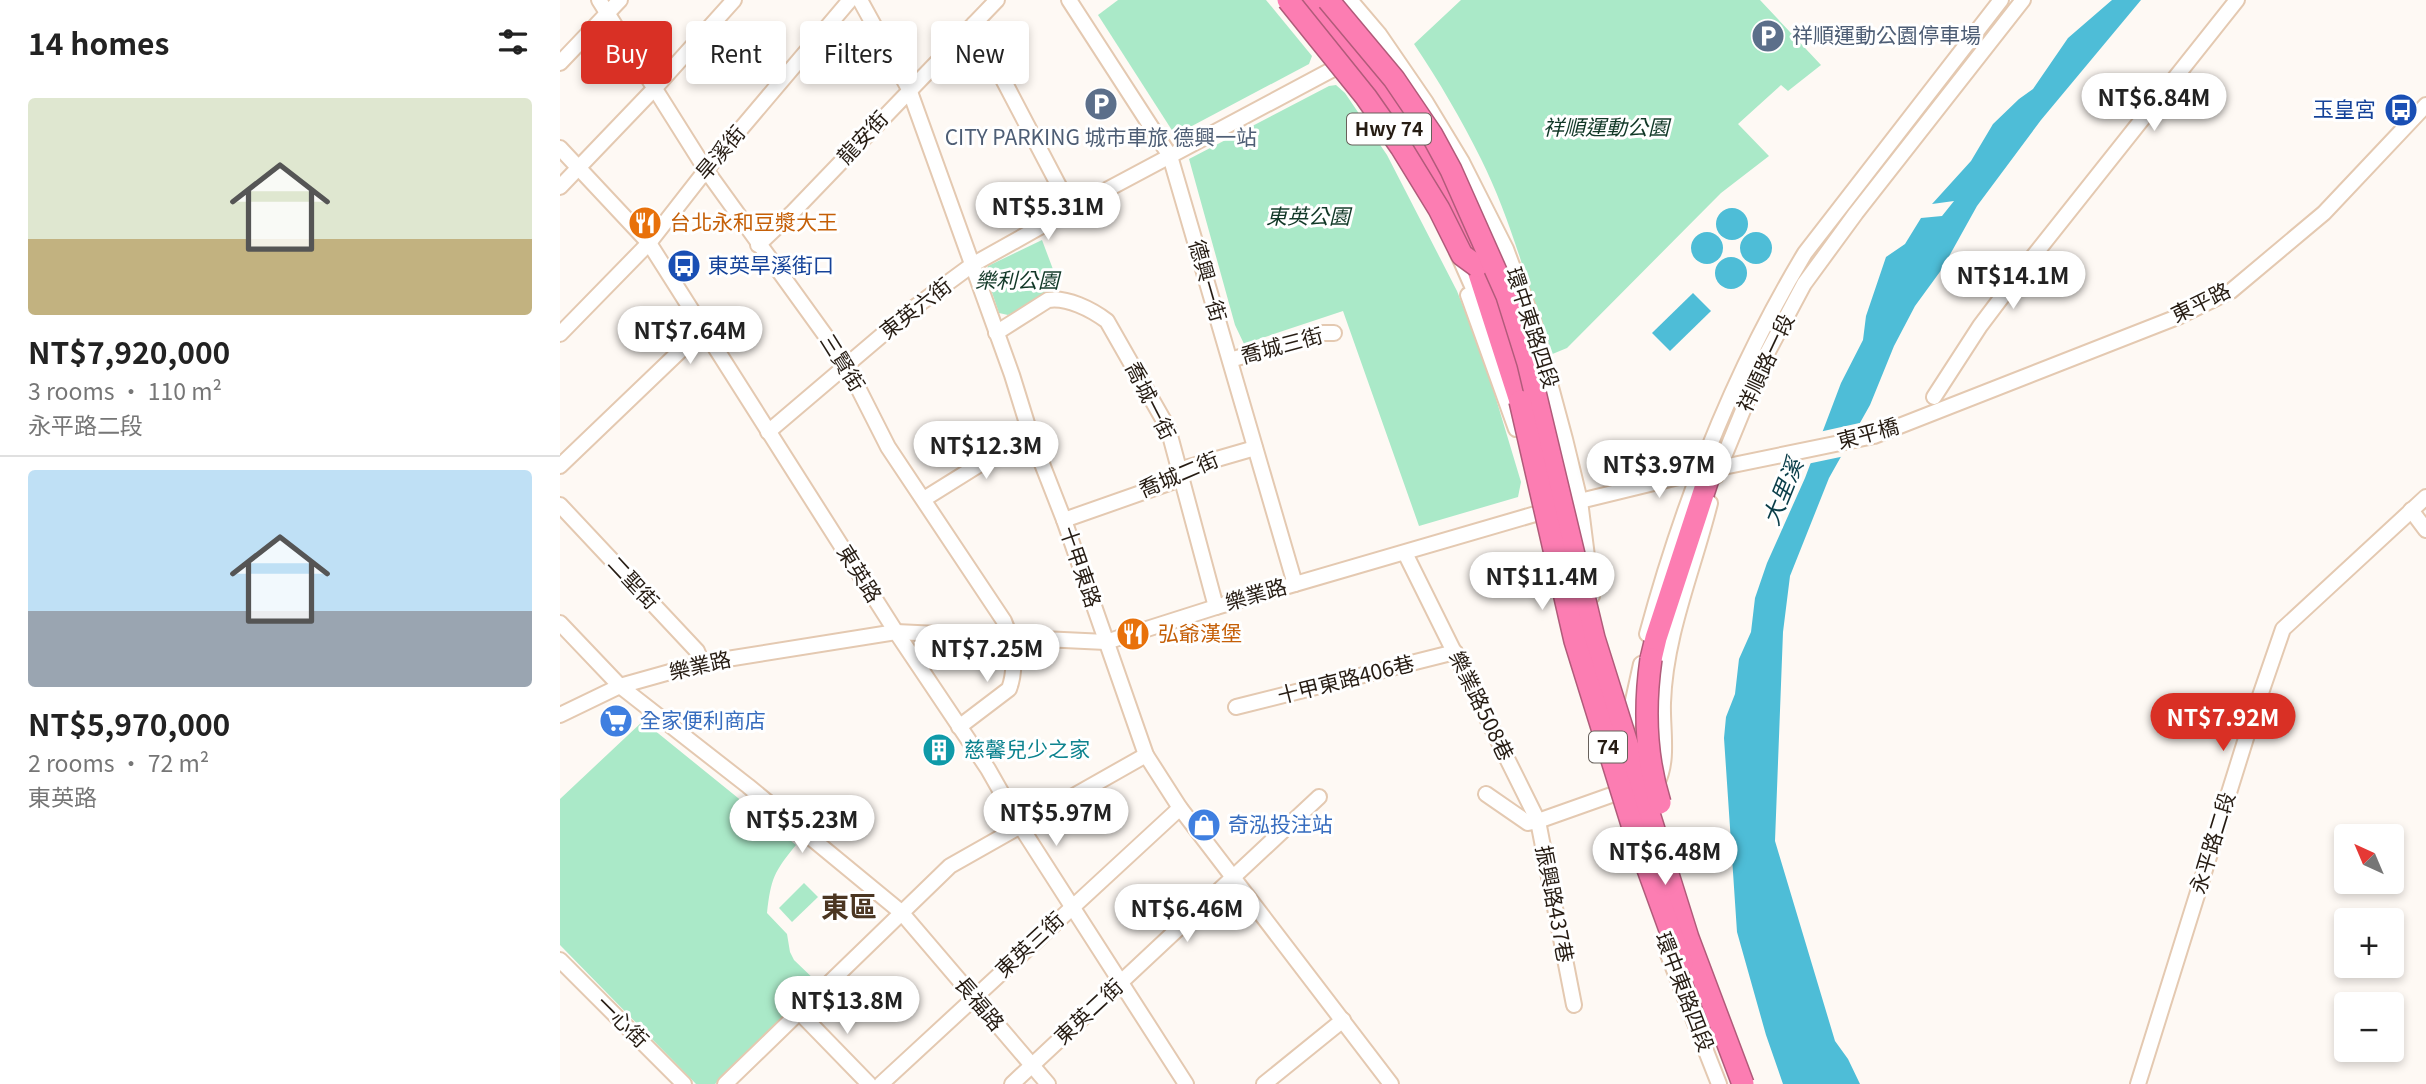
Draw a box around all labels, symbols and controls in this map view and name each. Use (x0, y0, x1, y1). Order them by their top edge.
parking icon: 祥順運動公園停車場 (1749, 17, 1787, 55)
place label: 祥順運動公園停車場 (1792, 19, 1981, 49)
text: 14 homes (28, 20, 169, 64)
chip: Buy (581, 21, 672, 84)
chip: Rent (686, 21, 786, 84)
chip: Filters (800, 21, 917, 84)
chip: New (931, 21, 1029, 84)
icon: filters (494, 23, 532, 61)
pin: NT$6.84M (2082, 74, 2226, 133)
text: NT$6.84M (2098, 79, 2210, 113)
parking icon: CITY PARKING 城市車旅 德興一站 (1082, 85, 1120, 123)
bus stop icon: 玉皇宮 (2382, 91, 2420, 129)
place label: 玉皇宮 (2313, 93, 2376, 123)
street label: 龍安街 (829, 103, 894, 170)
park label: 祥順運動公園 (1543, 111, 1672, 141)
road number: Hwy 74 (1347, 113, 1431, 144)
street label: 旱溪街 (688, 118, 751, 185)
place label: CITY PARKING 城市車旅 德興一站 (945, 121, 1257, 151)
icon: home (217, 144, 343, 270)
pin: NT$5.31M (976, 182, 1120, 242)
text: NT$5.31M (992, 188, 1104, 222)
park label: 東英公園 (1266, 200, 1353, 230)
restaurant icon: 台北永和豆漿大王 (626, 204, 664, 242)
place label: 台北永和豆漿大王 (670, 206, 838, 236)
street label: 德興一街 (1183, 236, 1235, 325)
bus stop icon: 東英旱溪街口 (665, 247, 703, 285)
place label: 東英旱溪街口 (708, 249, 834, 279)
pin: NT$14.1M (1941, 252, 2085, 311)
text: NT$14.1M (1957, 257, 2069, 291)
street label: 環中東路四段 (1500, 263, 1568, 392)
park label: 樂利公園 (975, 264, 1062, 294)
street label: 東英六街 (872, 270, 957, 345)
street label: 東平路 (2165, 274, 2235, 328)
pin: NT$7.64M (618, 306, 762, 366)
street label: 祥順路一段 (1728, 308, 1800, 416)
text: NT$7.64M (634, 312, 746, 346)
street label: 喬城三街 (1237, 319, 1326, 369)
street label: 三賢街 (814, 327, 873, 397)
text: NT$7,920,000 (28, 329, 230, 373)
street label: 喬城一街 (1119, 356, 1184, 444)
text: 3 rooms · 110 m² (28, 373, 222, 407)
text: 永平路二段 (28, 407, 143, 441)
street label: 東平橋 (1833, 409, 1902, 455)
pin: NT$12.3M (914, 421, 1058, 481)
text: NT$12.3M (930, 427, 1042, 461)
pin: NT$3.97M (1587, 440, 1731, 500)
street label: 喬城二街 (1134, 443, 1223, 503)
text: NT$3.97M (1603, 446, 1715, 480)
water label: 大里溪 (1752, 450, 1811, 530)
icon: home (217, 516, 343, 642)
street label: 十甲東路 (1054, 522, 1110, 611)
street label: 東英路 (831, 538, 890, 608)
street label: 二聖街 (602, 548, 667, 615)
pin: NT$11.4M (1470, 552, 1614, 612)
text: NT$11.4M (1486, 558, 1598, 592)
street label: 樂業路 (1221, 570, 1290, 616)
restaurant icon: 弘爺漢堡 (1114, 615, 1152, 653)
place label: 弘爺漢堡 (1158, 617, 1242, 647)
pin: NT$7.25M (915, 624, 1059, 684)
text: NT$7.25M (931, 630, 1043, 664)
street label: 樂業路 (665, 642, 734, 686)
street label: 樂業路508巷 (1443, 645, 1522, 765)
street label: 十甲東路406巷 (1274, 647, 1417, 710)
pin: NT$7.92M (2151, 694, 2295, 753)
text: NT$7.92M (2167, 699, 2279, 733)
text: NT$5,970,000 (28, 701, 230, 745)
supermarket icon: 全家便利商店 (597, 702, 635, 740)
place label: 全家便利商店 (640, 704, 766, 734)
building icon: 慈馨兒少之家 (920, 731, 958, 769)
road number: 74 (1589, 732, 1627, 762)
place label: 慈馨兒少之家 (964, 733, 1090, 763)
text: 2 rooms · 72 m² (28, 745, 209, 779)
text: 東英路 (28, 779, 97, 813)
pin: NT$5.97M (984, 788, 1128, 848)
street label: 永平路二段 (2181, 788, 2241, 897)
text: NT$5.97M (1000, 794, 1112, 828)
pin: NT$5.23M (730, 796, 874, 855)
text: NT$5.23M (746, 801, 858, 835)
shop icon: 奇泓投注站 (1185, 806, 1223, 844)
place label: 奇泓投注站 (1228, 808, 1333, 838)
north arrow (2334, 824, 2404, 894)
map controls (2334, 824, 2404, 1062)
pin: NT$6.48M (1593, 828, 1737, 887)
text: NT$6.48M (1609, 833, 1721, 867)
street label: 振興路437巷 (1530, 842, 1582, 965)
pin: NT$6.46M (1115, 884, 1259, 944)
district label: 東區 (821, 885, 877, 925)
text: NT$6.46M (1131, 890, 1243, 924)
street label: 東英三街 (988, 904, 1070, 983)
button: + (2334, 908, 2404, 978)
street label: 環中東路四段 (1649, 927, 1722, 1055)
street label: 長福路 (949, 969, 1012, 1036)
street label: 東英二街 (1047, 971, 1129, 1050)
pin: NT$13.8M (775, 976, 919, 1036)
text: NT$13.8M (791, 982, 903, 1016)
street label: 一心街 (591, 988, 656, 1053)
button: − (2334, 992, 2404, 1062)

